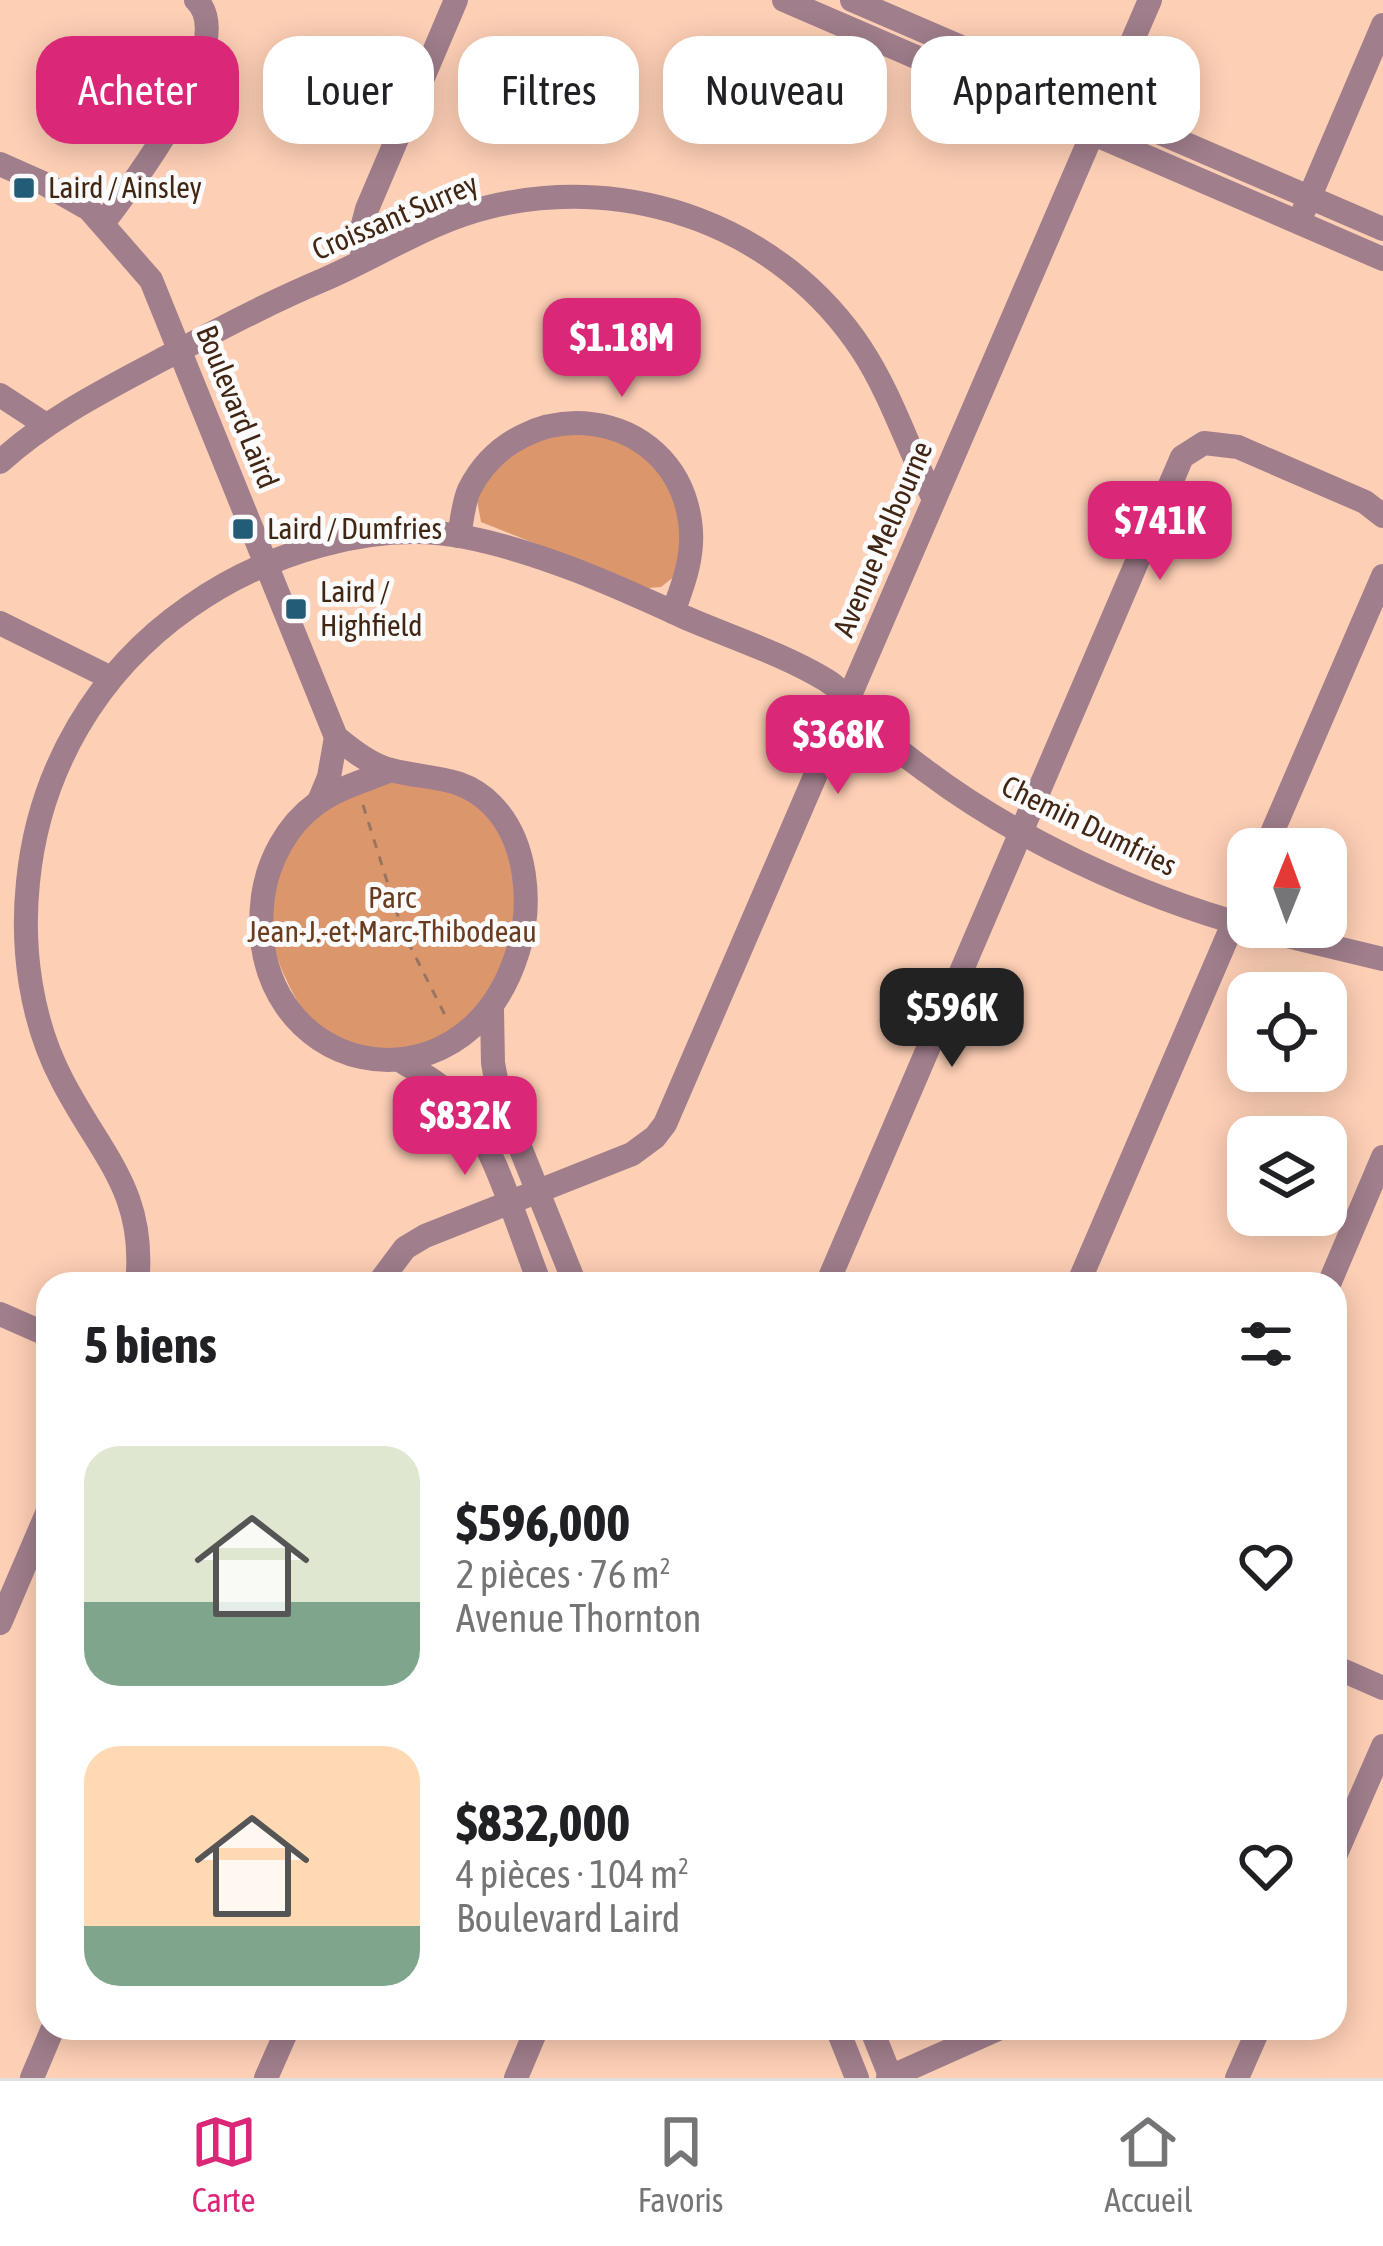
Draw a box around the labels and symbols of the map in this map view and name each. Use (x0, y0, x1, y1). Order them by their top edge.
street label: Croissant Surrey (307, 166, 482, 266)
place label: Laird / Ainsley (48, 170, 202, 204)
marker: Laird / Ainsley (11, 175, 37, 201)
pin: $1.18M (524, 298, 720, 400)
street label: Boulevard Laird (190, 320, 286, 493)
street label: Avenue Melbourne (826, 436, 938, 641)
pin: $741K (1076, 481, 1244, 583)
place label: Laird / Dumfries (267, 511, 442, 545)
marker: Laird / Dumfries (230, 516, 256, 542)
place label: Laird / Highfield (320, 574, 422, 642)
marker: Laird / Highfield (283, 596, 309, 622)
pin: $368K (754, 695, 922, 797)
street label: Chemin Dumfries (997, 768, 1182, 882)
north arrow (1227, 828, 1347, 948)
park label: Parc Jean-J.-et-Marc-Thibodeau (247, 880, 537, 948)
pin: $596K (868, 968, 1036, 1070)
pin: $832K (381, 1076, 549, 1178)

